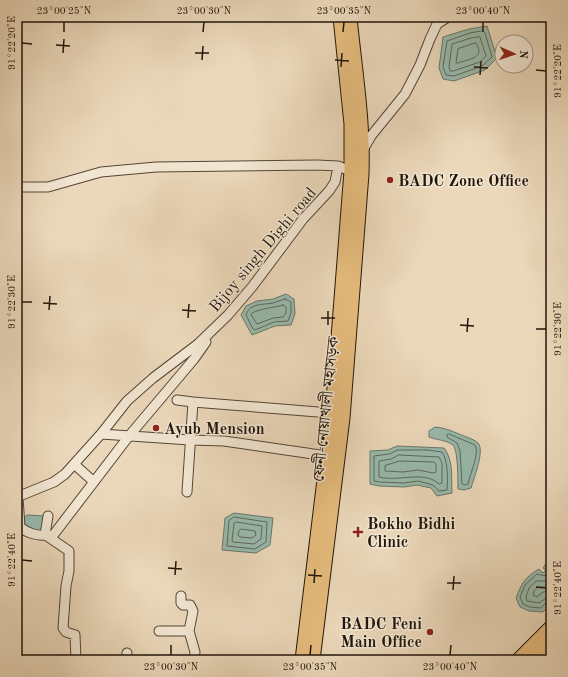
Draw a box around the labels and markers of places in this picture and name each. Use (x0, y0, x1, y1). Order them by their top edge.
place label: BADC Zone Office (398, 174, 529, 190)
marker: BADC Zone Office (385, 175, 395, 185)
place label: Ayub Mension (164, 422, 265, 438)
marker: Ayub Mension (151, 423, 161, 433)
place label: Bokho Bidhi Clinic (367, 517, 456, 551)
marker: Bokho Bidhi Clinic (352, 526, 364, 538)
place label: BADC Feni Main Office (340, 617, 422, 651)
marker: BADC Feni Main Office (425, 627, 435, 637)

